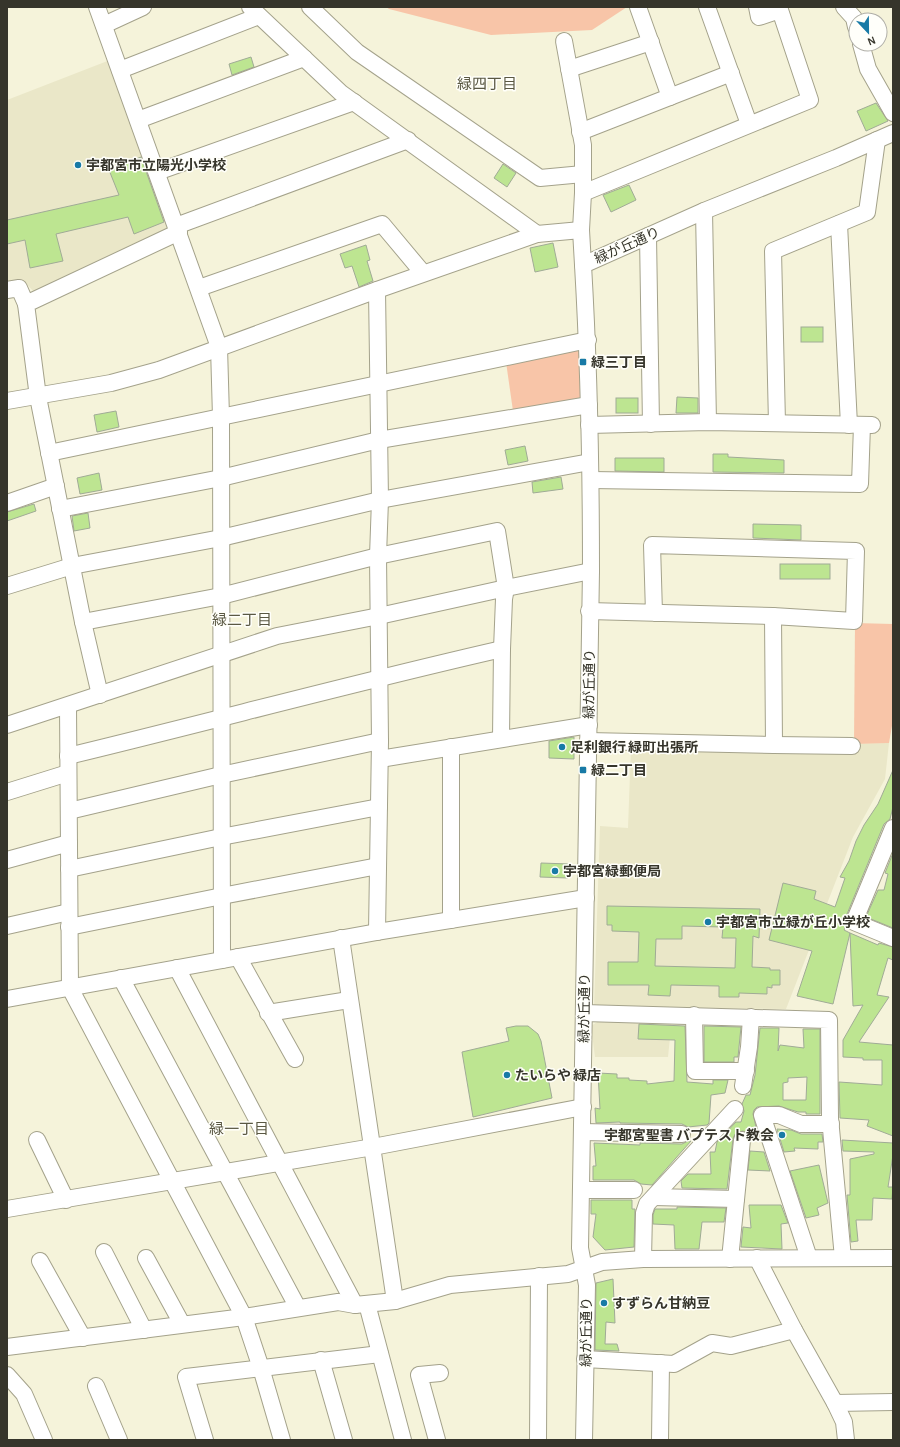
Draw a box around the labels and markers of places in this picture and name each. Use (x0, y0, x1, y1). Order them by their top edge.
place label: 宇都宮市立陽光小学校 (86, 158, 226, 173)
marker: 宇都宮市立陽光小学校 (73, 160, 83, 170)
place label: 緑三丁目 (591, 355, 647, 370)
marker: 緑三丁目 (578, 357, 588, 367)
place label: 足利銀行 緑町出張所 (570, 740, 698, 755)
marker: 足利銀行 緑町出張所 (557, 742, 567, 752)
place label: 緑二丁目 (591, 763, 647, 778)
marker: 緑二丁目 (578, 765, 588, 775)
place label: 宇都宮緑郵便局 (563, 864, 661, 879)
marker: 宇都宮緑郵便局 (550, 866, 560, 876)
place label: 宇都宮市立緑が丘小学校 (716, 914, 870, 930)
marker: 宇都宮市立緑が丘小学校 (703, 917, 713, 927)
place label: たいらや 緑店 (515, 1068, 601, 1083)
marker: たいらや 緑店 (502, 1070, 512, 1080)
place label: 宇都宮聖書 バプテスト教会 (604, 1128, 774, 1143)
marker: 宇都宮聖書 バプテスト教会 (777, 1130, 787, 1140)
place label: すずらん甘納豆 (612, 1296, 710, 1311)
marker: すずらん甘納豆 (599, 1298, 609, 1308)

